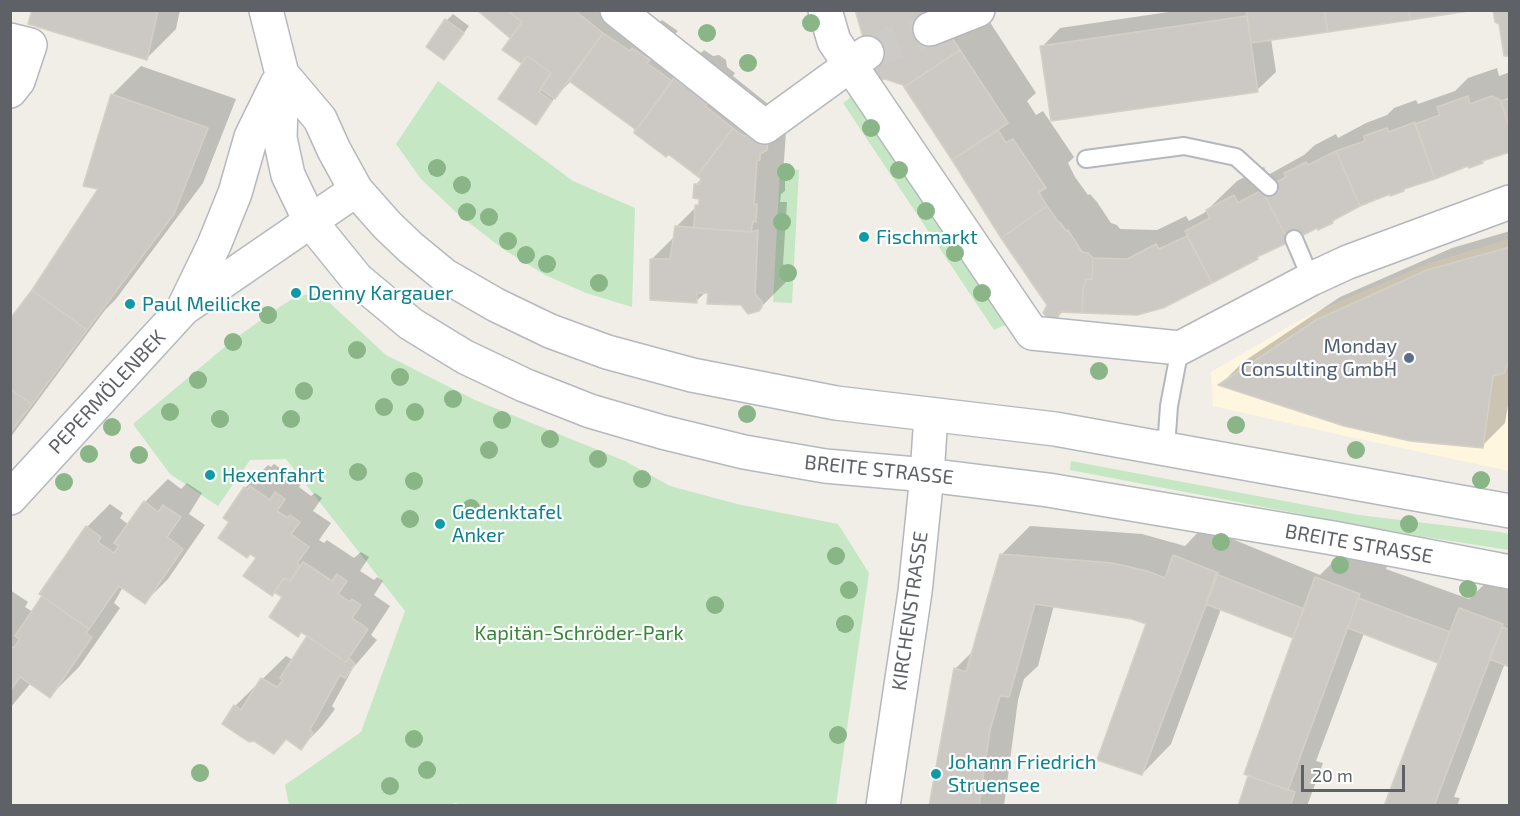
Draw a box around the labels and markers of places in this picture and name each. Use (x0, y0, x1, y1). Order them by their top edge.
place label: Fischmarkt (876, 225, 978, 249)
marker: Fischmarkt (857, 230, 871, 244)
place label: Denny Kargauer (308, 281, 453, 305)
marker: Denny Kargauer (289, 286, 303, 300)
place label: Paul Meilicke (142, 292, 261, 316)
marker: Paul Meilicke (123, 297, 137, 311)
place label: Monday Consulting GmbH (1241, 334, 1397, 381)
marker: Monday Consulting GmbH (1402, 351, 1416, 365)
place label: Hexenfahrt (222, 463, 325, 487)
marker: Hexenfahrt (203, 468, 217, 482)
place label: Gedenktafel Anker (452, 500, 562, 547)
marker: Gedenktafel Anker (433, 517, 447, 531)
place label: Johann Friedrich Struensee (948, 750, 1096, 797)
marker: Johann Friedrich Struensee (929, 767, 943, 781)

